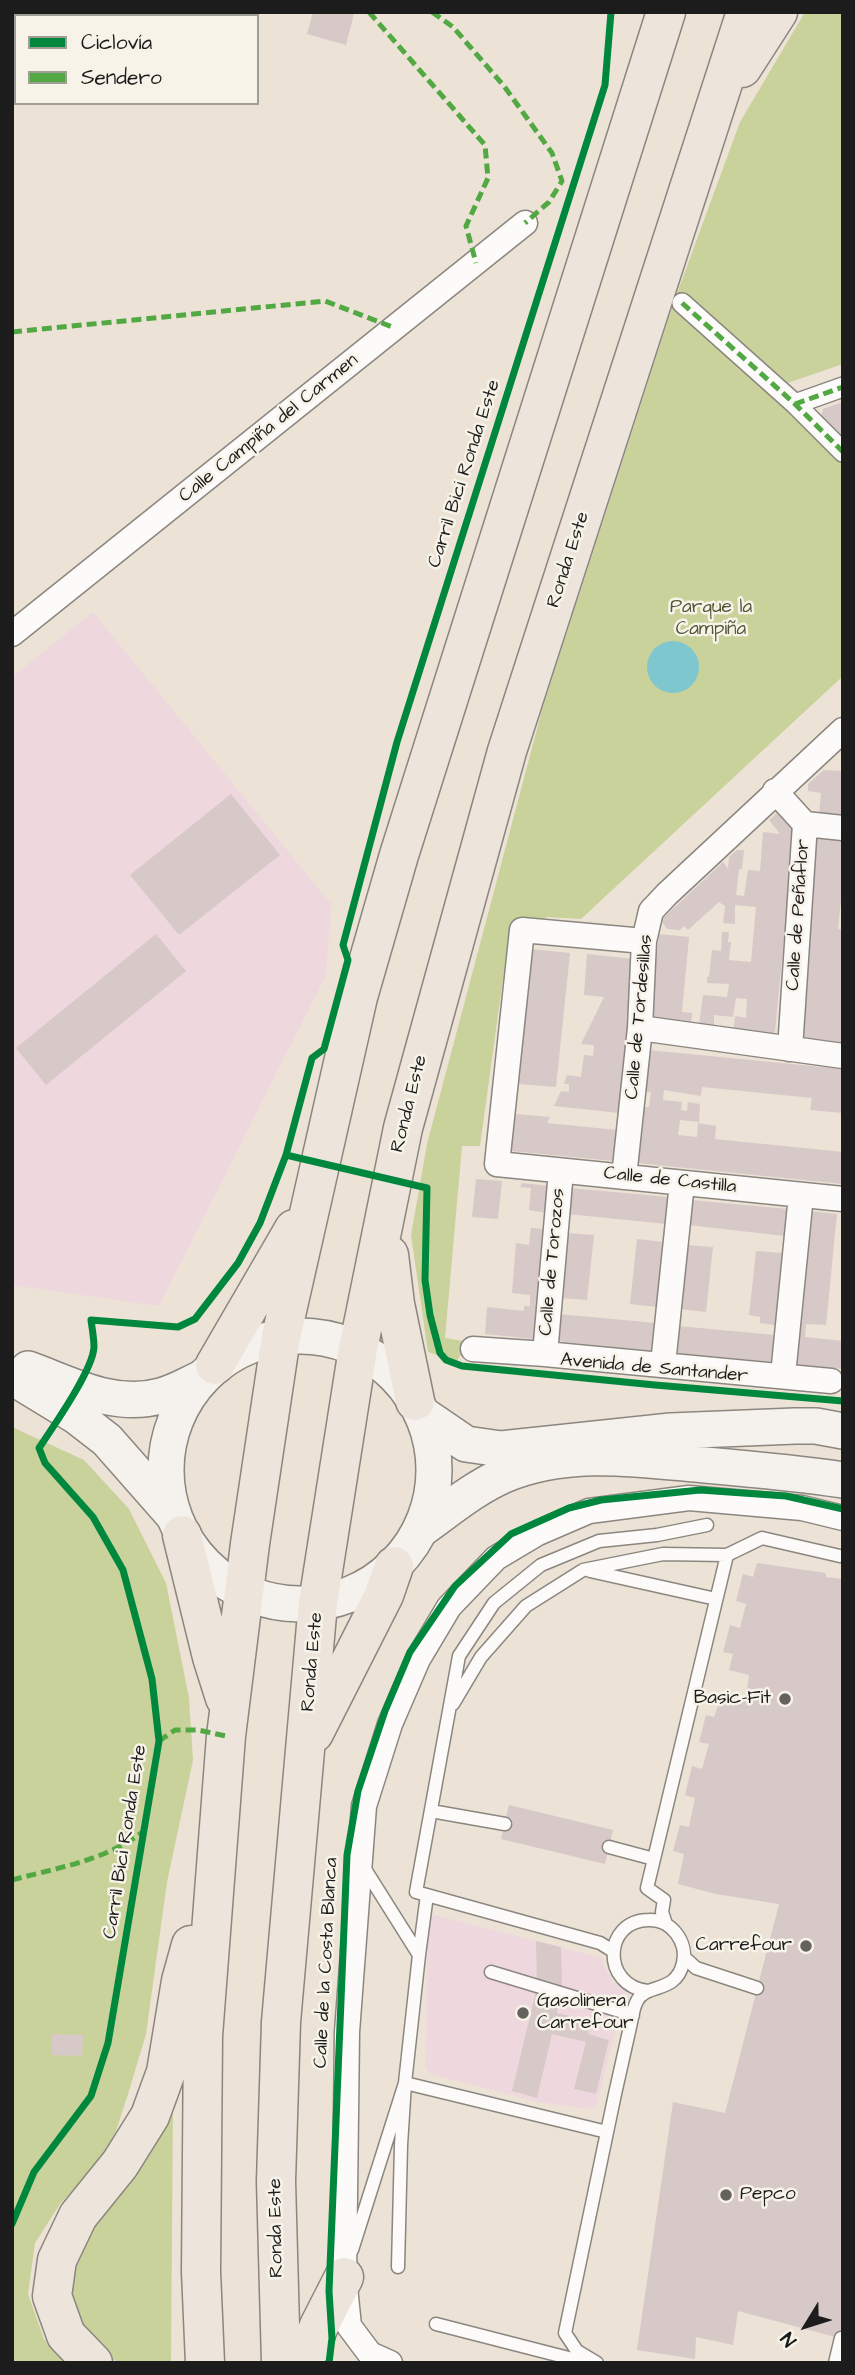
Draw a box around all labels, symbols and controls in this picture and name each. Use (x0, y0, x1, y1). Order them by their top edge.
legend (14, 14, 259, 105)
text: Ciclovía (81, 28, 152, 57)
text: Sendero (81, 63, 162, 92)
street label: Calle Campiña del Carmen (175, 350, 363, 508)
street label: Carril Bici Ronda Este (424, 377, 506, 571)
street label: Ronda Este (543, 509, 595, 611)
park label: Parque la Campiña (670, 597, 752, 641)
street label: Calle de Peñaflor (782, 839, 816, 991)
street label: Calle de Tordesillas (621, 934, 659, 1100)
street label: Ronda Este (387, 1053, 433, 1155)
street label: Calle de Castilla (602, 1163, 738, 1199)
street label: Calle de Torozos (535, 1187, 571, 1337)
street label: Avenida de Santander (559, 1349, 749, 1389)
street label: Ronda Este (297, 1611, 329, 1713)
place label: Basic-Fit (694, 1688, 771, 1710)
marker: Basic-Fit (777, 1691, 793, 1707)
street label: Carril Bici Ronda Este (99, 1743, 153, 1941)
street label: Calle de la Costa Blanca (310, 1857, 344, 2069)
place label: Carrefour (696, 1935, 792, 1957)
marker: Carrefour (798, 1938, 814, 1954)
place label: Gasolinera Carrefour (537, 1991, 633, 2035)
marker: Gasolinera Carrefour (515, 2005, 531, 2021)
street label: Ronda Este (265, 2178, 289, 2278)
place label: Pepco (740, 2184, 796, 2206)
marker: Pepco (718, 2187, 734, 2203)
north arrow (771, 2291, 841, 2361)
text: N (775, 2326, 803, 2352)

